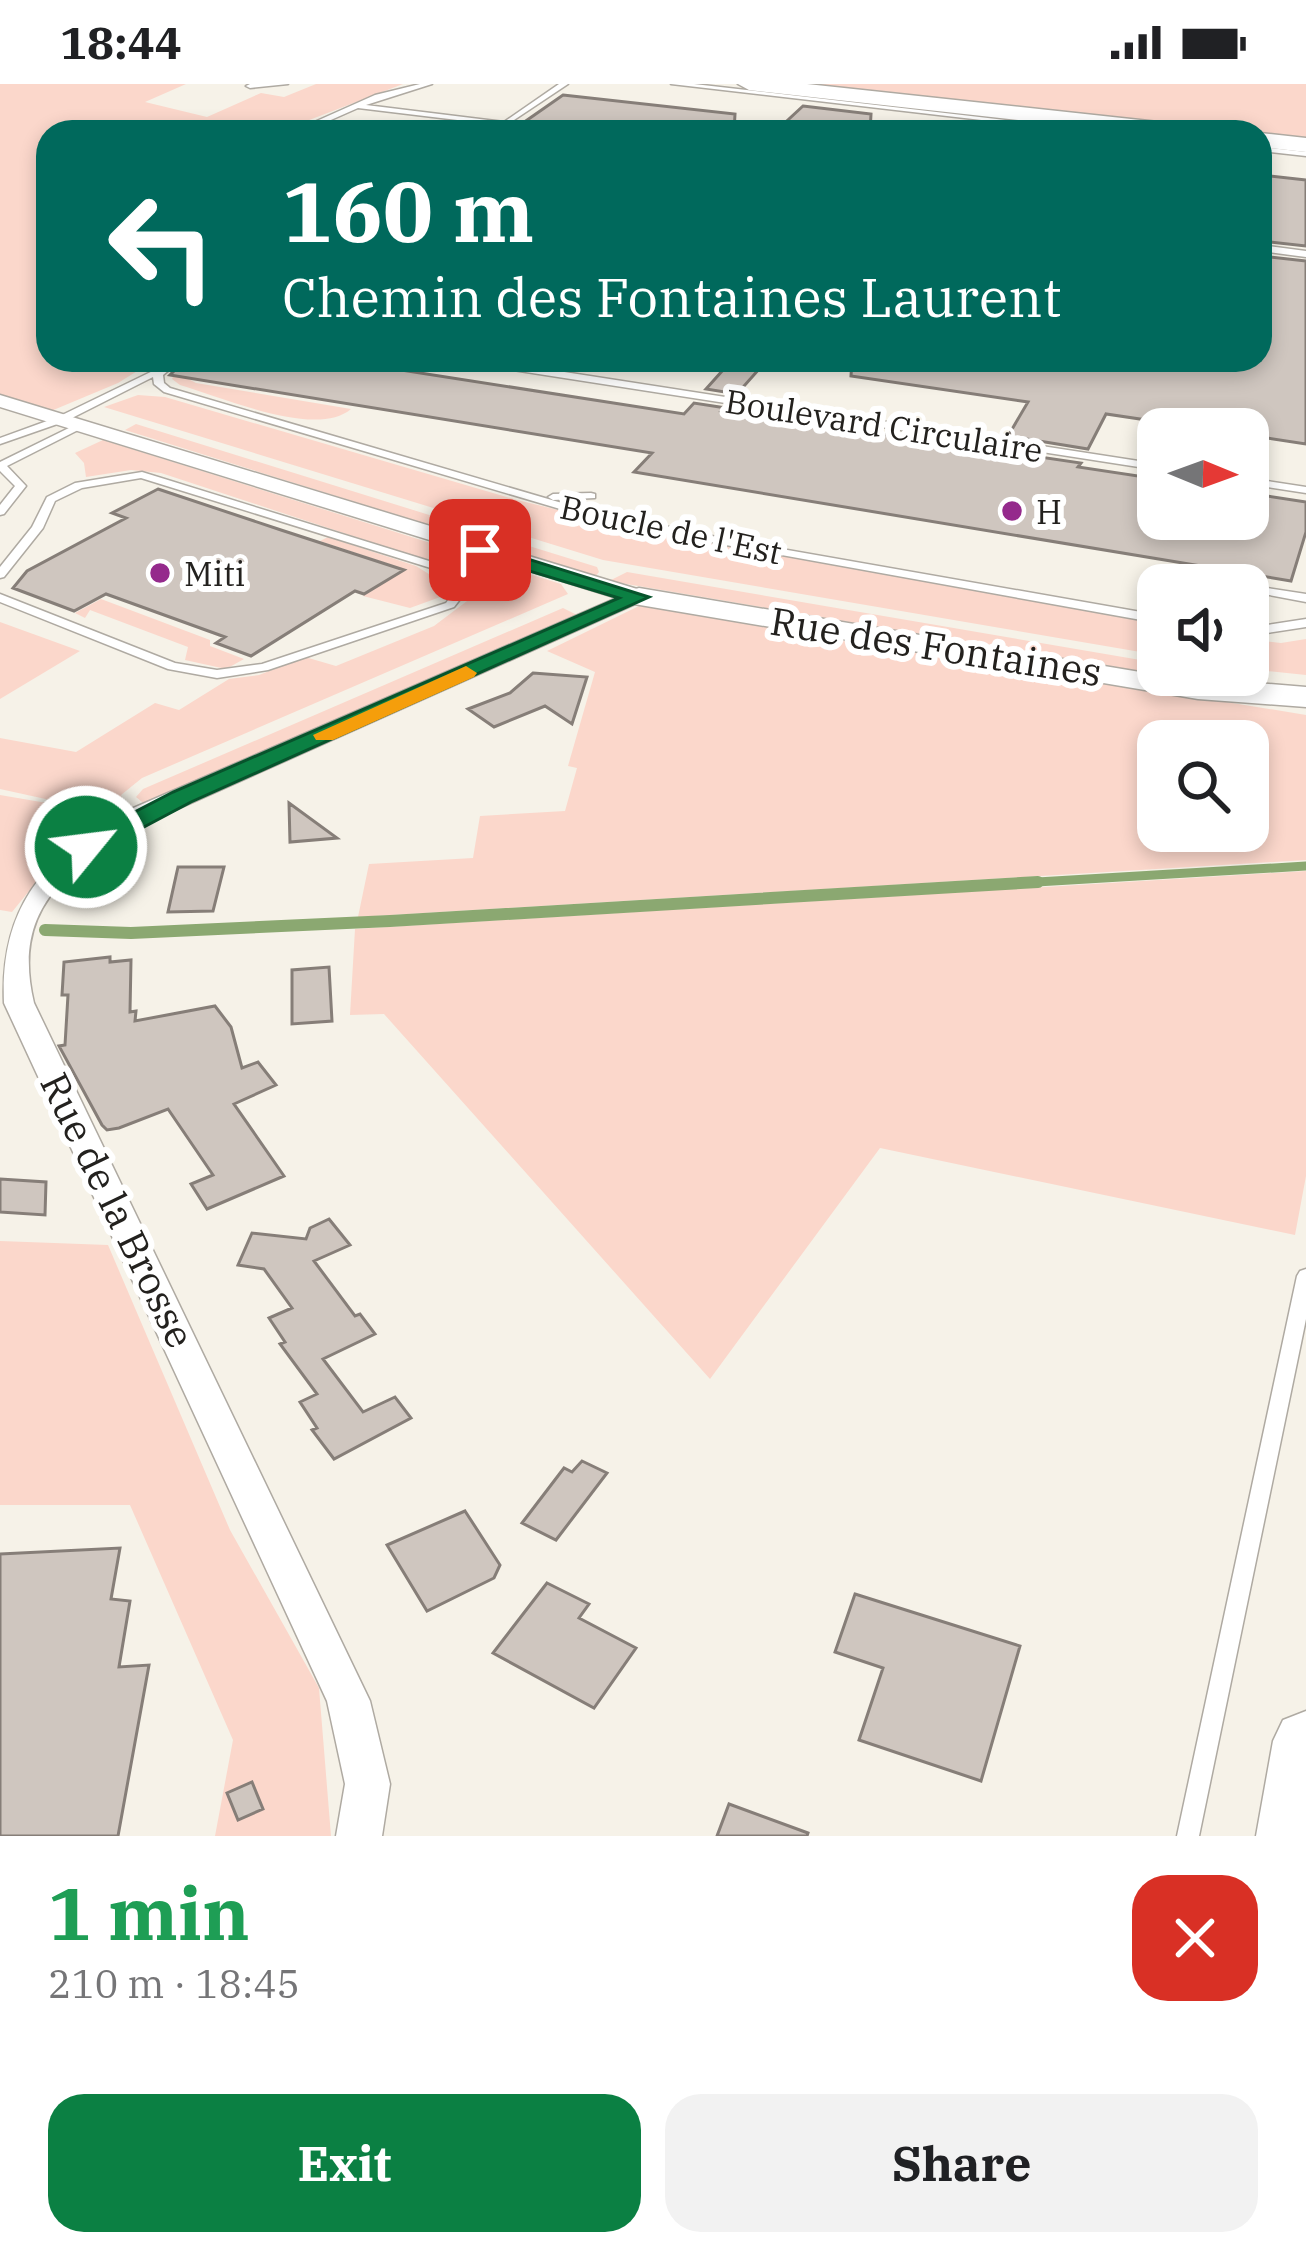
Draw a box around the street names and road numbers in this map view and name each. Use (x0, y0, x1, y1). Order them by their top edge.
street label: Boulevard Circulaire (722, 379, 1046, 471)
street label: Boucle de l'Est (556, 485, 786, 573)
street label: Rue des Fontaines (767, 595, 1105, 697)
street label: Rue de la Brosse (29, 1064, 207, 1356)

